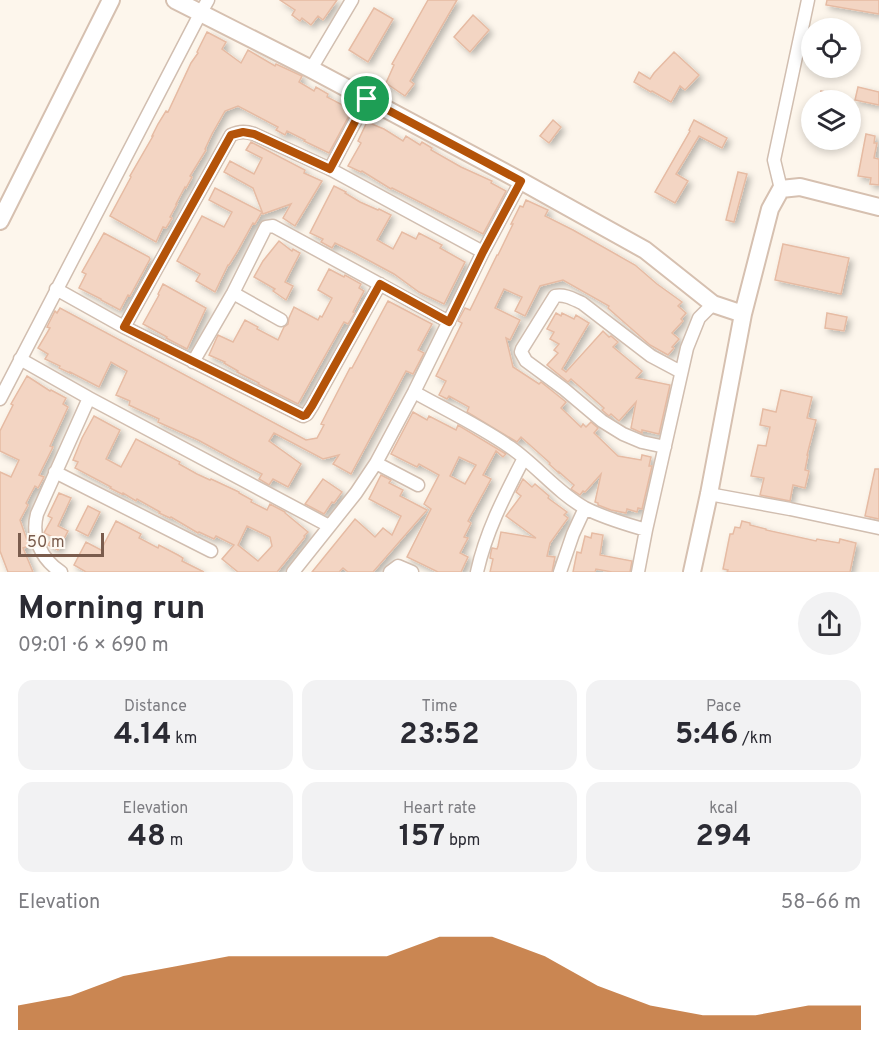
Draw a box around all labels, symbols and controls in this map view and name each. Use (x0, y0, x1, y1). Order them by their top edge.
map controls (801, 18, 861, 150)
button: locate (801, 18, 861, 78)
pin (341, 73, 392, 124)
icon: arrive (350, 82, 383, 115)
button: layers (801, 90, 861, 150)
scale bar (18, 530, 104, 558)
text: 50 m (27, 533, 65, 553)
text: Morning run (18, 589, 205, 631)
button: share (798, 592, 861, 655)
text: 09:01 · 6 × 690 m (18, 633, 169, 659)
text: Distance (124, 697, 187, 717)
text: Time (422, 697, 457, 717)
text: Pace (706, 697, 741, 717)
text: 4.14 (114, 717, 171, 754)
text: 23:52 (399, 717, 480, 754)
text: 5:46 (675, 717, 738, 754)
text: km (171, 729, 197, 749)
text: /km (738, 729, 772, 749)
text: Elevation (123, 799, 188, 819)
text: Heart rate (403, 799, 476, 819)
text: kcal (709, 799, 738, 819)
text: 48 (128, 819, 166, 856)
text: 157 (399, 819, 445, 856)
text: 294 (695, 819, 752, 856)
text: m (166, 831, 183, 851)
text: bpm (445, 831, 480, 851)
text: Elevation (18, 890, 100, 916)
text: 58–66 m (781, 890, 861, 916)

